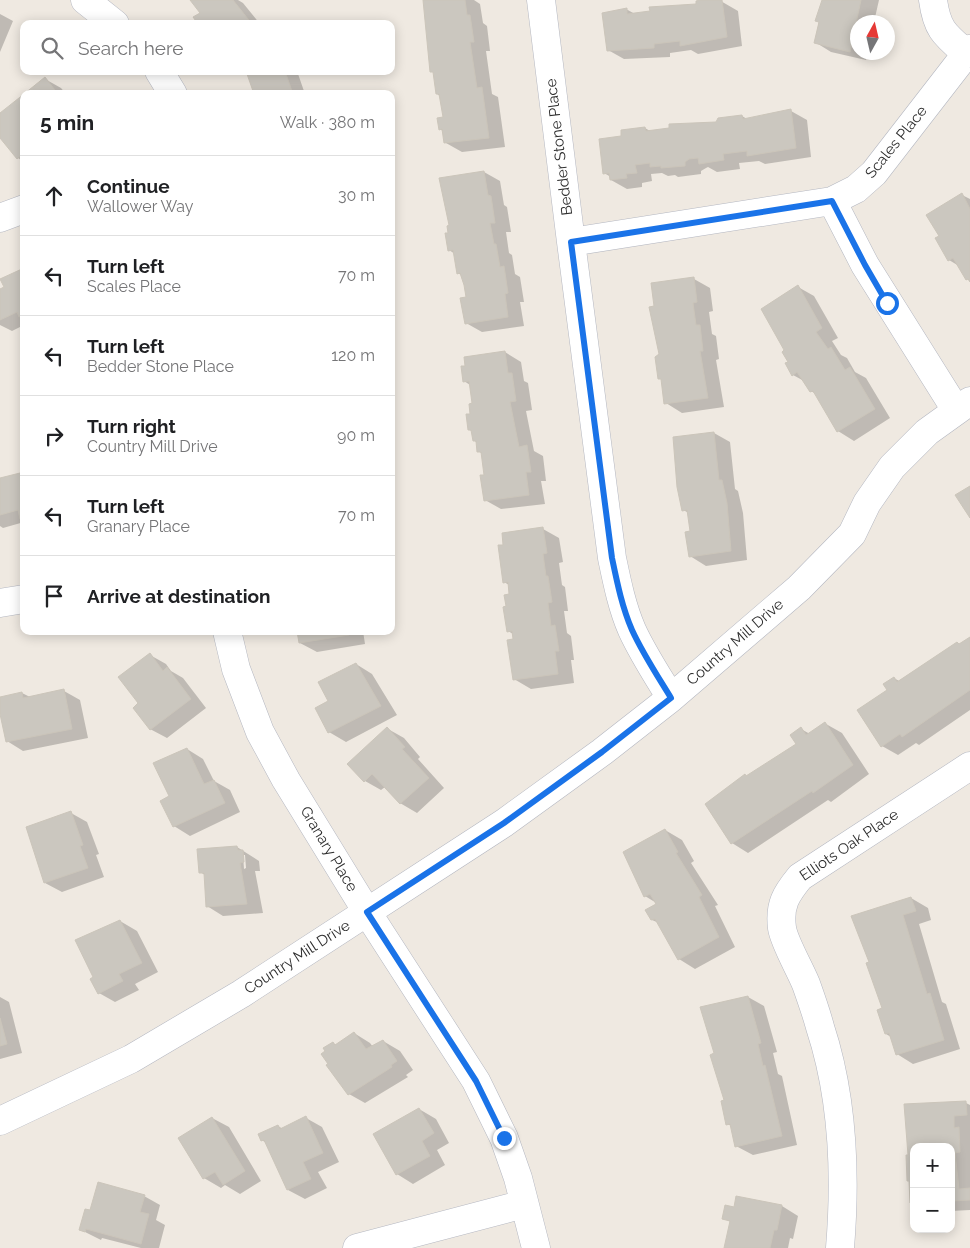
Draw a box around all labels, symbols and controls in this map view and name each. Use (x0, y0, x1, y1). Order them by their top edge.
north arrow (850, 15, 895, 60)
search box (20, 20, 395, 75)
icon: search (38, 34, 66, 62)
text: Search here (78, 37, 184, 59)
street label: Bedder Stone Place (542, 77, 576, 216)
street label: Scales Place (861, 102, 931, 182)
text: 5 min (40, 110, 94, 135)
text: Walk · 380 m (280, 113, 375, 132)
text: Continue (87, 175, 170, 197)
icon: ahead (40, 182, 68, 210)
text: 30 m (338, 186, 375, 205)
text: Wallower Way (87, 197, 193, 216)
text: Turn left (87, 255, 164, 277)
icon: left (40, 262, 68, 290)
text: 70 m (338, 266, 375, 285)
text: Scales Place (87, 277, 181, 296)
route start (876, 292, 899, 315)
text: Turn left (87, 335, 164, 357)
icon: left (40, 342, 68, 370)
text: 120 m (331, 346, 375, 365)
text: Bedder Stone Place (87, 357, 234, 376)
text: Turn right (87, 415, 176, 437)
icon: right (40, 422, 68, 450)
text: 90 m (337, 426, 375, 445)
text: Country Mill Drive (87, 437, 218, 456)
text: Turn left (87, 495, 164, 517)
icon: left (40, 502, 68, 530)
text: 70 m (338, 506, 375, 525)
text: Granary Place (87, 517, 190, 536)
icon: arrive (40, 582, 68, 610)
text: Arrive at destination (87, 585, 271, 607)
street label: Country Mill Drive (683, 595, 787, 689)
street label: Granary Place (296, 803, 362, 895)
street label: Elliots Oak Place (796, 805, 902, 885)
street label: Country Mill Drive (241, 916, 353, 998)
route end (493, 1127, 516, 1150)
map controls (910, 1143, 955, 1233)
button: + (910, 1143, 955, 1188)
button: − (910, 1188, 955, 1233)

